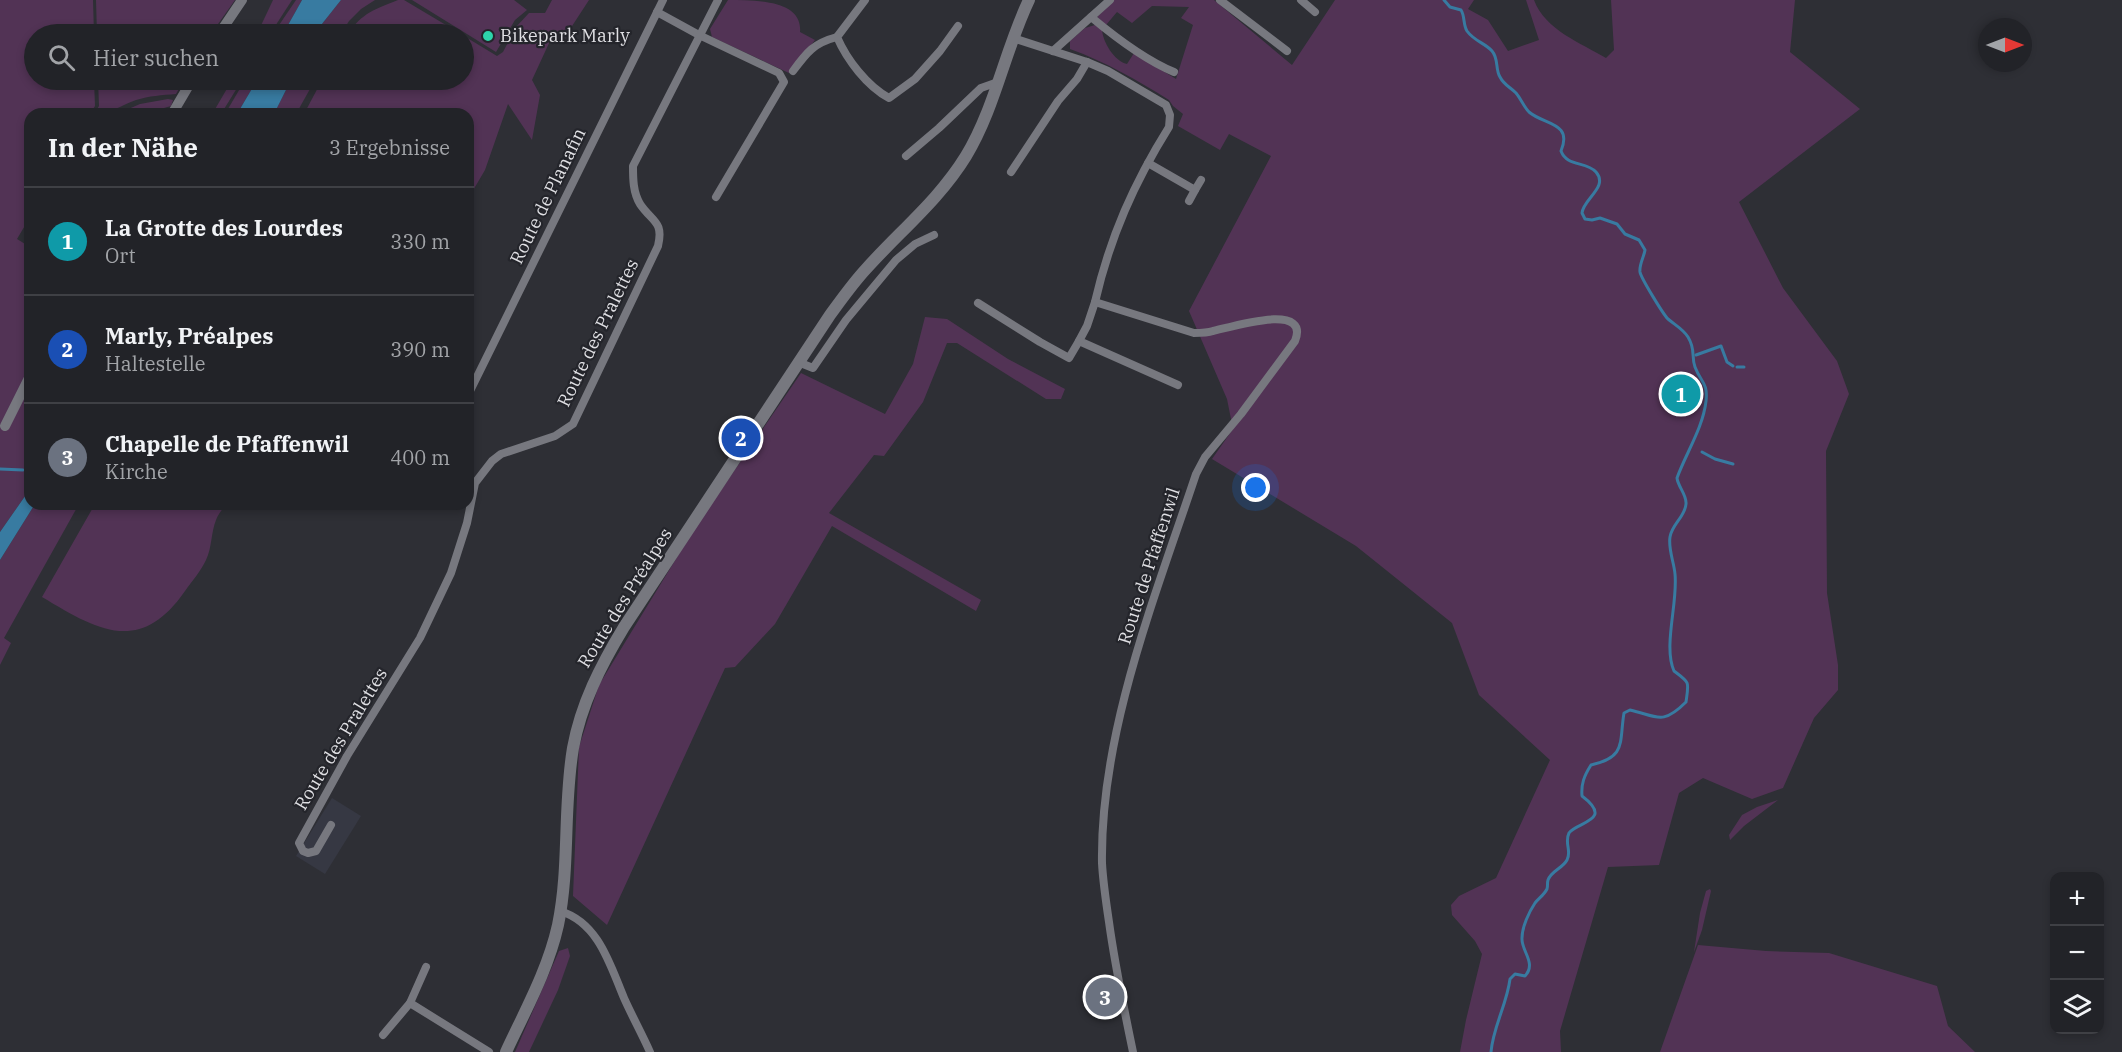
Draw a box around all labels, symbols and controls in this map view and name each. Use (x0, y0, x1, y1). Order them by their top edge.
north arrow (1978, 18, 2032, 72)
search box (24, 24, 474, 90)
place label: Bikepark Marly (500, 24, 630, 47)
marker: Bikepark Marly (481, 29, 495, 43)
icon: search (45, 41, 78, 74)
text: Hier suchen (93, 43, 219, 72)
street label: Route de Planafin (505, 124, 590, 268)
text: In der Nähe (48, 130, 198, 164)
text: 3 Ergebnisse (329, 134, 450, 161)
text: La Grotte des Lourdes (105, 213, 343, 242)
text: 1 (62, 228, 74, 255)
text: 330 m (390, 228, 450, 255)
text: Ort (105, 242, 135, 269)
street label: Route des Pralettes (552, 255, 643, 411)
text: Marly, Préalpes (105, 321, 273, 350)
text: 2 (62, 336, 74, 363)
text: 390 m (390, 336, 450, 363)
text: Haltestelle (105, 350, 206, 377)
pin: 1 (1662, 372, 1700, 416)
pin: 2 (722, 416, 760, 460)
text: Chapelle de Pfaffenwil (105, 429, 349, 458)
text: 3 (62, 444, 74, 471)
text: 400 m (390, 444, 450, 471)
text: Kirche (105, 458, 168, 485)
your location (1241, 473, 1270, 502)
street label: Route de Pfaffenwil (1112, 485, 1185, 647)
street label: Route des Préalpes (572, 524, 677, 672)
street label: Route des Pralettes (289, 664, 392, 814)
map controls (2050, 872, 2104, 1034)
button: + (2050, 872, 2104, 926)
button: − (2050, 926, 2104, 980)
pin: 3 (1086, 974, 1124, 1020)
button: layers (2050, 980, 2104, 1034)

